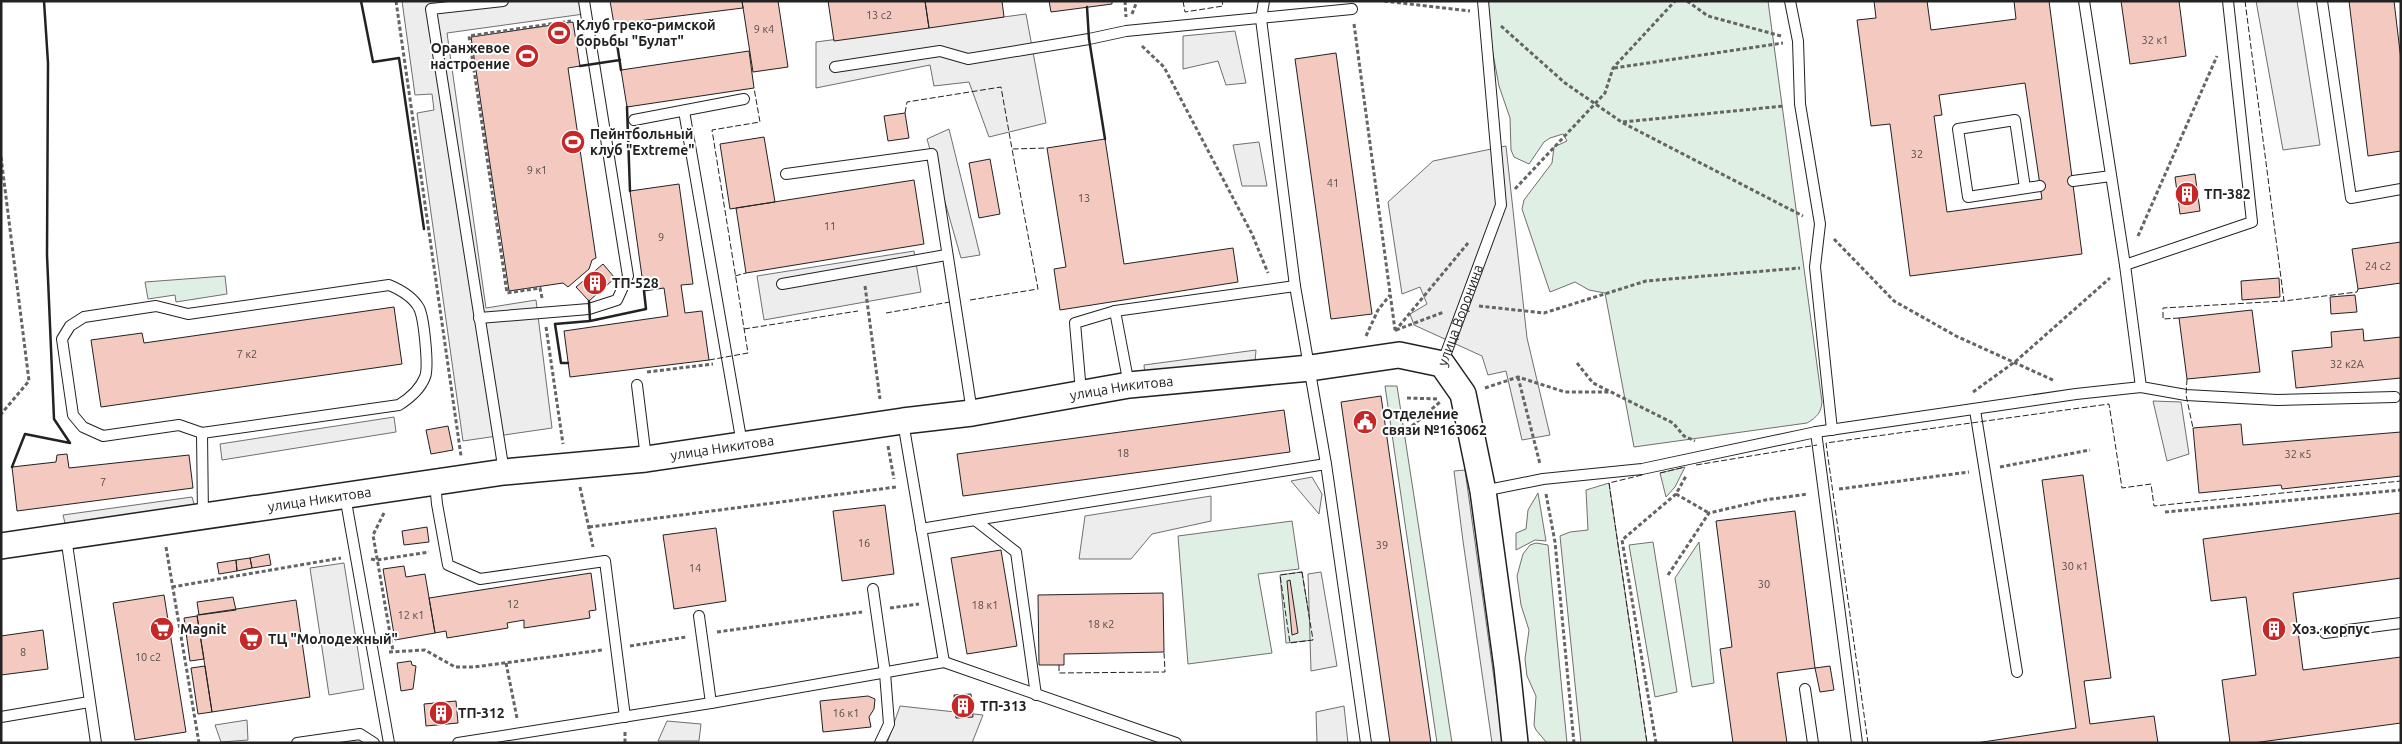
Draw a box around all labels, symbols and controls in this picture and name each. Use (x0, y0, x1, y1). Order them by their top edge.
house number: 13 с2 (866, 9, 892, 21)
place label: Клуб греко-римской борьбы "Булат" (576, 17, 716, 49)
sports icon: Клуб греко-римской борьбы "Булат" (546, 20, 572, 46)
house number: 9 к4 (754, 23, 774, 35)
house number: 32 к1 (2142, 34, 2168, 46)
place label: Оранжевое настроение (430, 40, 510, 72)
sports icon: Оранжевое настроение (514, 43, 540, 69)
place label: Пейнтбольный клуб "Extreme" (590, 126, 695, 158)
sports icon: Пейнтбольный клуб "Extreme" (560, 129, 586, 155)
house number: 32 (1911, 148, 1923, 160)
house number: 9 к1 (527, 164, 547, 176)
house number: 41 (1327, 177, 1339, 189)
building icon: ТП-382 (2174, 181, 2200, 207)
place label: ТП-382 (2204, 186, 2251, 202)
house number: 13 (1078, 192, 1090, 204)
house number: 11 (824, 220, 836, 232)
house number: 9 (658, 231, 664, 243)
house number: 24 с2 (2365, 260, 2391, 272)
street label: улица Воронина (1434, 262, 1486, 368)
building icon: ТП-528 (582, 270, 608, 296)
place label: ТП-528 (612, 275, 659, 291)
house number: 7 к2 (237, 348, 257, 360)
house number: 32 к2А (2330, 358, 2365, 370)
street label: улица Никитова (1069, 373, 1174, 403)
place label: Отделение связи №163062 (1382, 406, 1487, 438)
public building icon: Отделение связи №163062 (1352, 409, 1378, 435)
street label: улица Никитова (669, 432, 775, 463)
house number: 18 (1117, 447, 1129, 459)
house number: 32 к5 (2285, 448, 2311, 460)
house number: 7 (100, 476, 106, 488)
street label: улица Никитова (267, 484, 372, 515)
house number: 16 (858, 537, 870, 549)
house number: 39 (1376, 539, 1388, 551)
house number: 30 к1 (2062, 560, 2088, 572)
house number: 14 (689, 562, 701, 574)
house number: 30 (1758, 578, 1770, 590)
house number: 12 (507, 598, 519, 610)
house number: 18 к1 (972, 599, 998, 611)
house number: 12 к1 (398, 609, 424, 621)
supermarket icon: Magnit (149, 616, 175, 642)
building icon: Хоз. корпус (2261, 616, 2287, 642)
house number: 18 к2 (1088, 618, 1114, 630)
place label: Magnit (180, 621, 226, 637)
place label: Хоз. корпус (2292, 621, 2370, 637)
supermarket icon: ТЦ "Молодежный" (238, 626, 264, 652)
place label: ТЦ "Молодежный" (268, 631, 398, 647)
house number: 8 (20, 646, 26, 658)
house number: 10 с2 (135, 651, 161, 663)
building icon: ТП-313 (950, 693, 976, 719)
place label: ТП-313 (980, 698, 1027, 714)
building icon: ТП-312 (428, 700, 454, 726)
place label: ТП-312 (458, 705, 505, 721)
house number: 16 к1 (833, 707, 859, 719)

